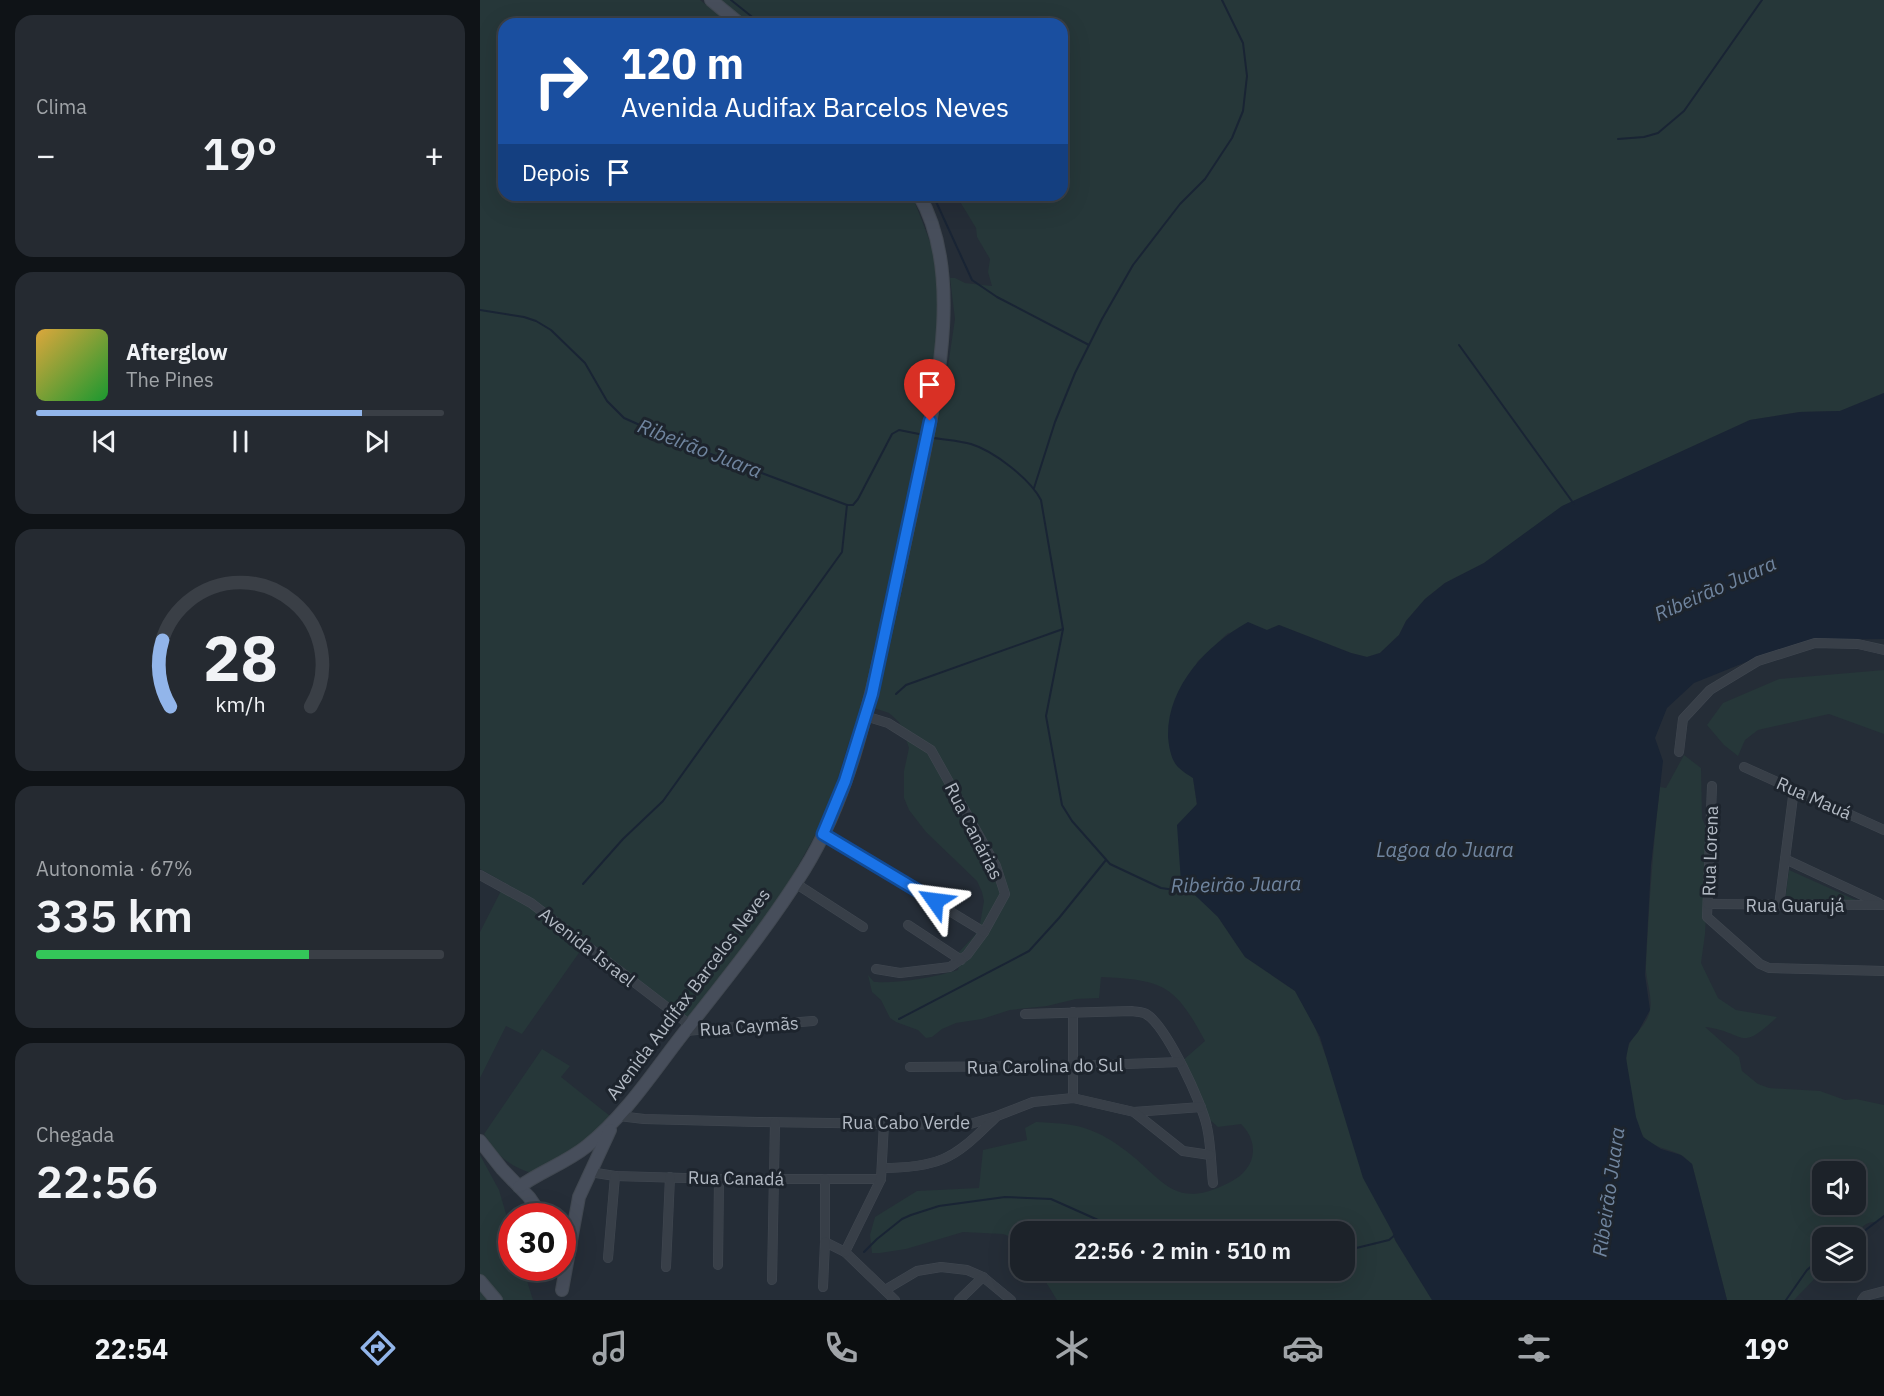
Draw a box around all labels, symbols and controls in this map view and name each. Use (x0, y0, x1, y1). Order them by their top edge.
text: 120 m (621, 36, 744, 91)
icon: right (522, 42, 600, 120)
text: Avenida Audifax Barcelos Neves (621, 89, 1009, 124)
text: Clima (36, 93, 87, 120)
text: 19° (202, 124, 278, 182)
text: − (36, 133, 56, 176)
text: + (424, 133, 444, 176)
icon: arrive (602, 156, 635, 189)
text: Depois (522, 158, 590, 187)
text: Afterglow (126, 337, 228, 366)
pin (904, 359, 955, 421)
text: The Pines (126, 366, 214, 393)
icon: arrive (913, 368, 946, 401)
water label: Ribeirão Juara (634, 412, 766, 484)
icon: previous (88, 425, 121, 458)
icon: pause (224, 425, 257, 458)
icon: next (360, 425, 393, 458)
water label: Ribeirão Juara (1650, 549, 1780, 627)
text: 28 (203, 617, 277, 698)
text: km/h (215, 690, 265, 718)
street label: Rua Mauá (1773, 771, 1855, 825)
street label: Rua Canárias (940, 779, 1008, 883)
street label: Rua Lorena (1697, 805, 1723, 897)
water label: Lagoa do Juara (1376, 836, 1514, 863)
text: Autonomia · 67% (36, 855, 193, 882)
position arrow (903, 869, 967, 933)
water label: Ribeirão Juara (1170, 869, 1302, 899)
street label: Avenida Audifax Barcelos Neves (601, 884, 775, 1104)
text: 335 km (36, 886, 193, 944)
street label: Rua Guarujá (1746, 894, 1845, 917)
street label: Avenida Israel (534, 902, 640, 992)
street label: Rua Caymãs (699, 1011, 799, 1041)
street label: Rua Carolina do Sul (966, 1053, 1124, 1079)
street label: Rua Cabo Verde (842, 1111, 970, 1134)
text: Chegada (36, 1121, 114, 1148)
water label: Ribeirão Juara (1586, 1125, 1630, 1259)
text: 22:56 (36, 1152, 158, 1210)
map controls (1812, 1161, 1866, 1281)
button: sound (1812, 1161, 1866, 1215)
street label: Rua Canadá (688, 1166, 785, 1190)
speed limit sign: 30 (498, 1203, 576, 1281)
button: layers (1812, 1227, 1866, 1281)
text: 22:56 · 2 min · 510 m (1074, 1236, 1291, 1265)
icon: directions (357, 1327, 399, 1369)
icon: music (589, 1327, 631, 1369)
icon: phone (820, 1327, 862, 1369)
icon: climate (1051, 1327, 1093, 1369)
icon: car (1282, 1327, 1324, 1369)
icon: filters (1513, 1327, 1555, 1369)
text: 22:54 (95, 1331, 168, 1366)
text: 19° (1744, 1331, 1789, 1366)

